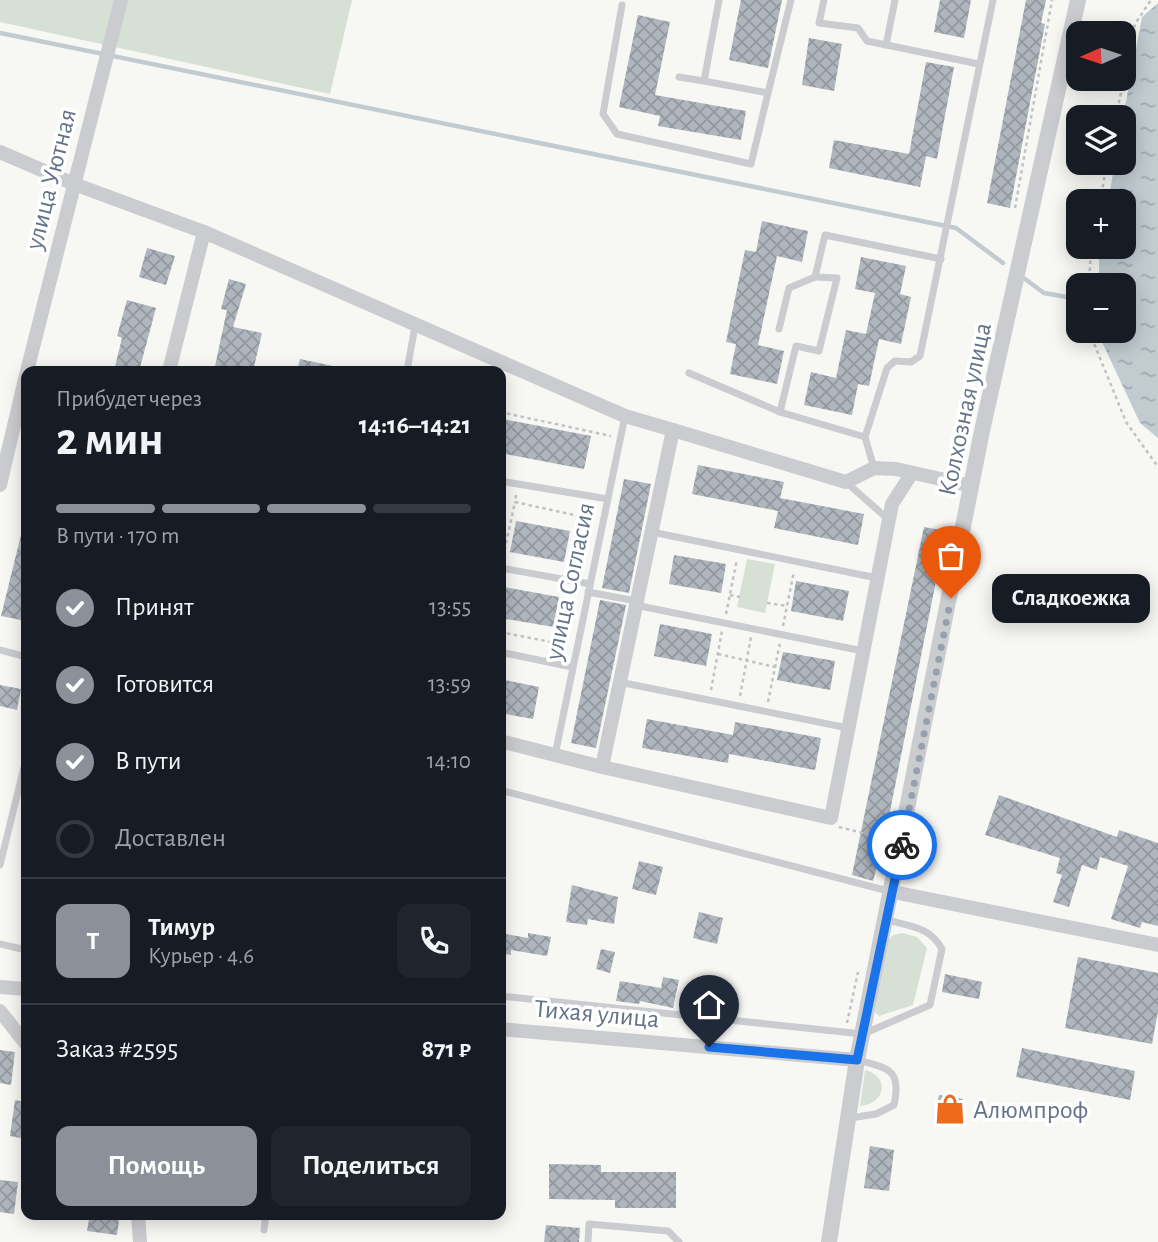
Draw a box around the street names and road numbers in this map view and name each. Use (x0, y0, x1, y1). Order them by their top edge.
street label: улица Уютная (21, 106, 81, 253)
street label: Колхозная улица (934, 320, 996, 498)
street label: улица Согласия (540, 500, 599, 663)
street label: Тихая улица (533, 996, 661, 1032)

